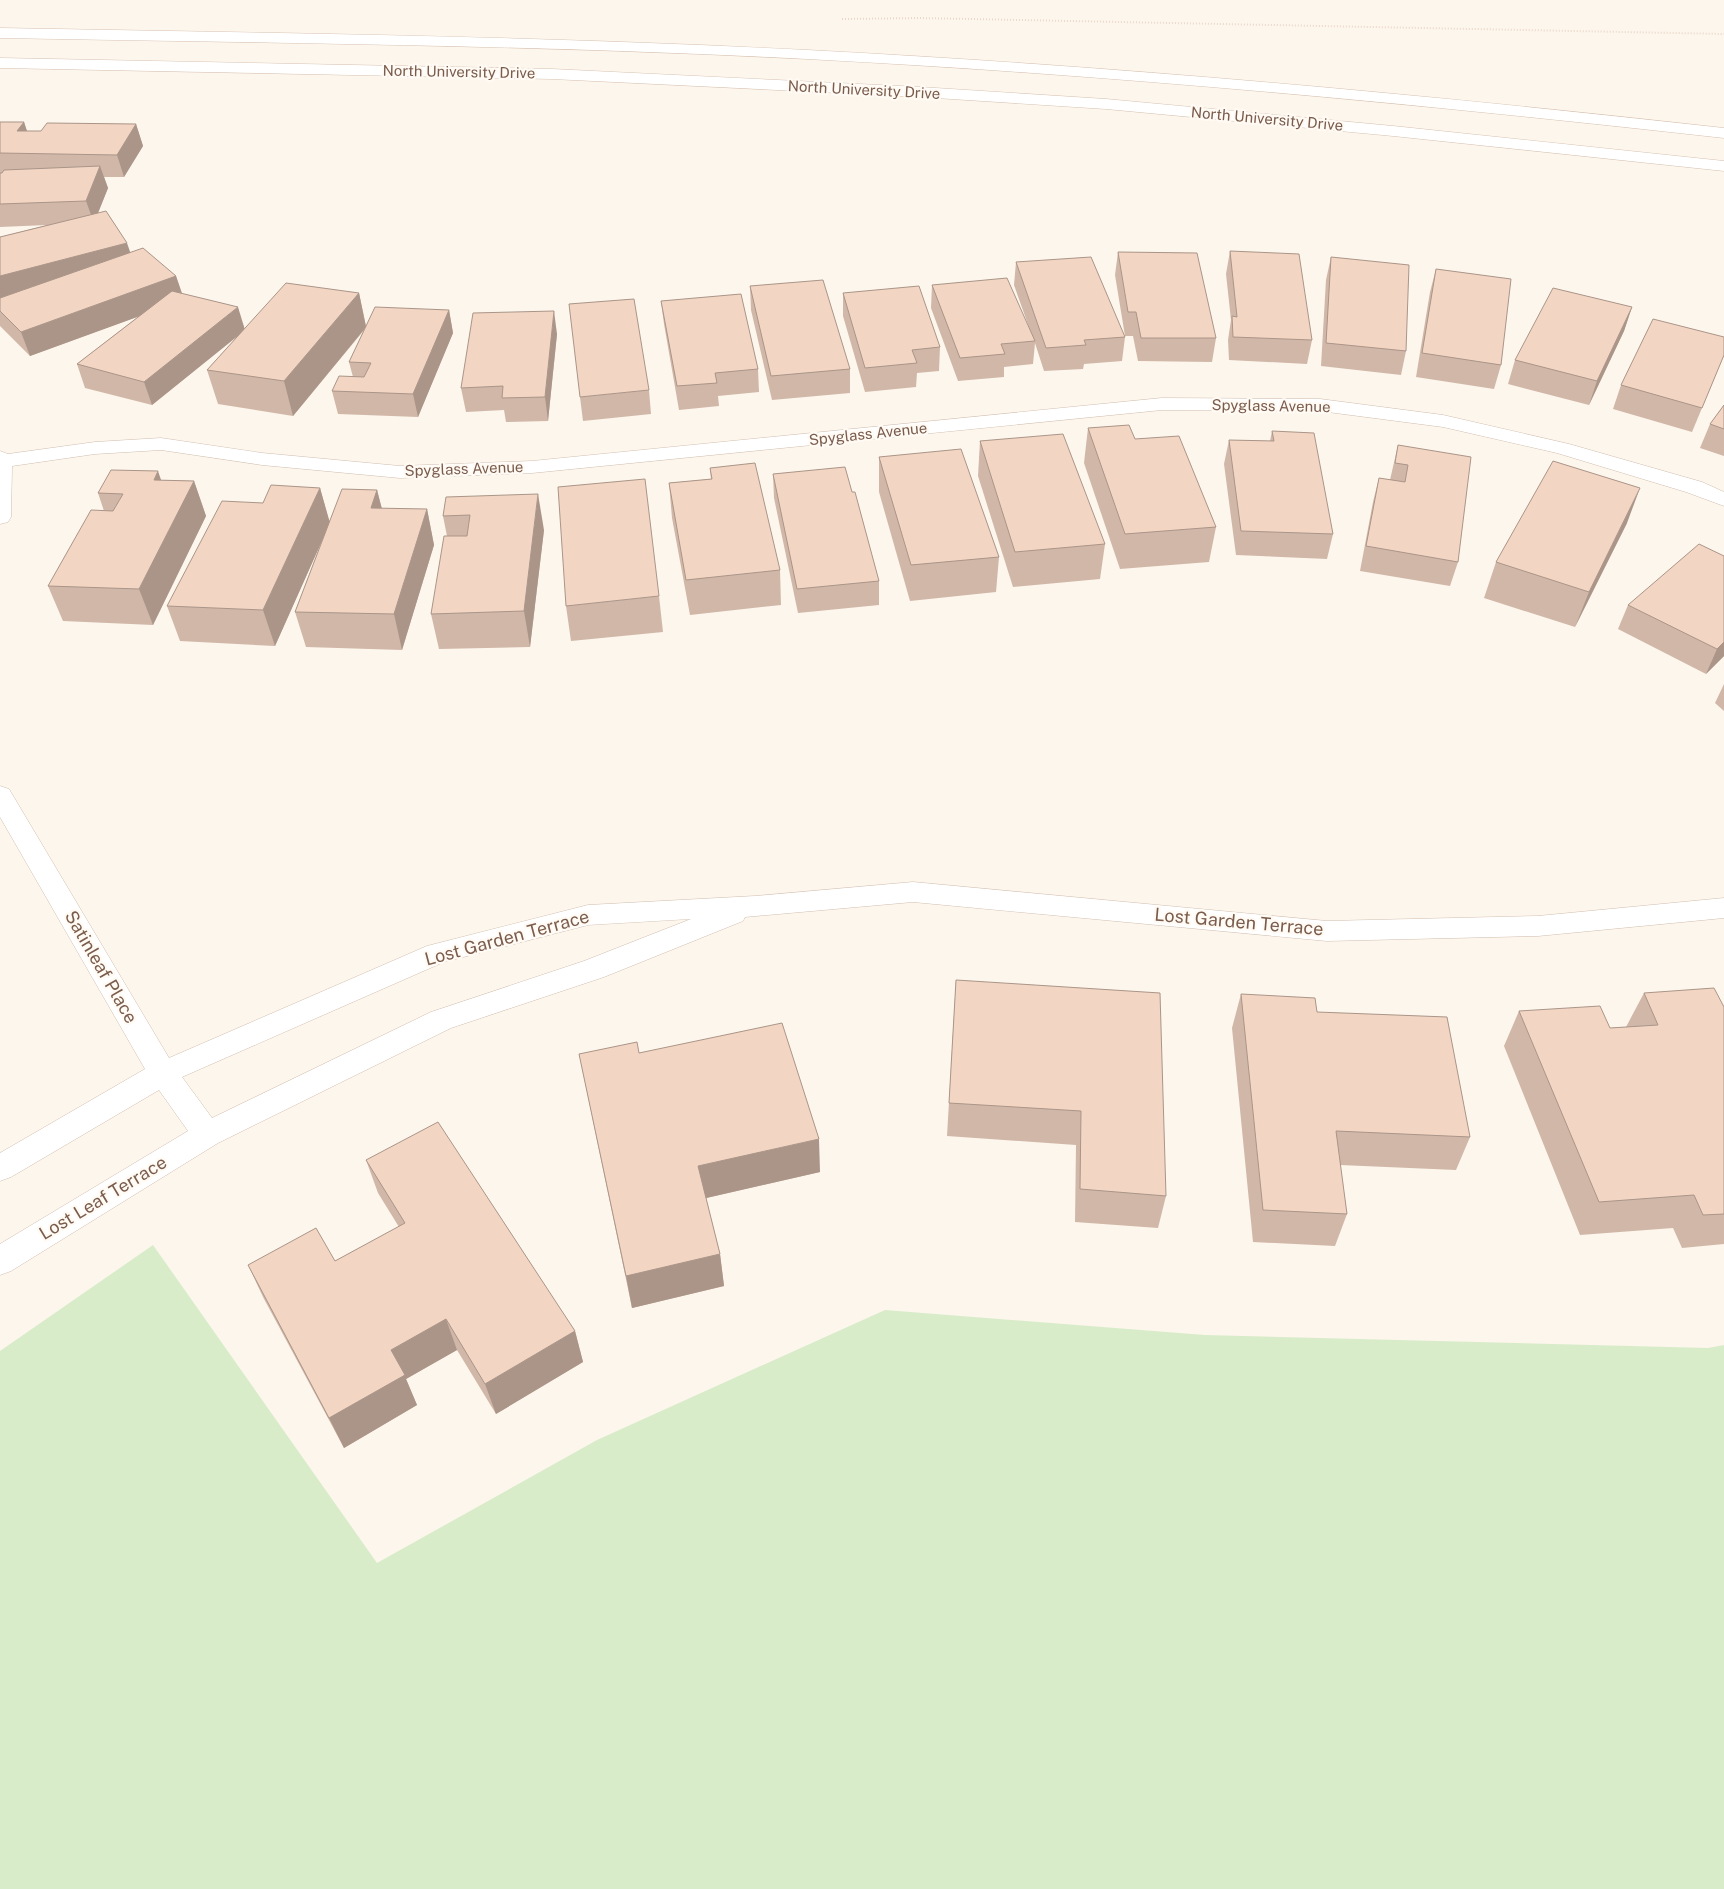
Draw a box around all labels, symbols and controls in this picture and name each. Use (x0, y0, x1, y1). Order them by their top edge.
street label: North University Drive (383, 62, 536, 81)
street label: North University Drive (787, 77, 941, 102)
street label: North University Drive (1190, 103, 1344, 134)
street label: Spyglass Avenue (1211, 396, 1331, 415)
street label: Spyglass Avenue (808, 419, 928, 448)
street label: Spyglass Avenue (404, 458, 524, 479)
street label: Lost Garden Terrace (1154, 904, 1324, 939)
street label: Lost Garden Terrace (422, 905, 591, 970)
street label: Satinleaf Place (61, 907, 142, 1027)
street label: Lost Leaf Terrace (35, 1151, 170, 1244)

